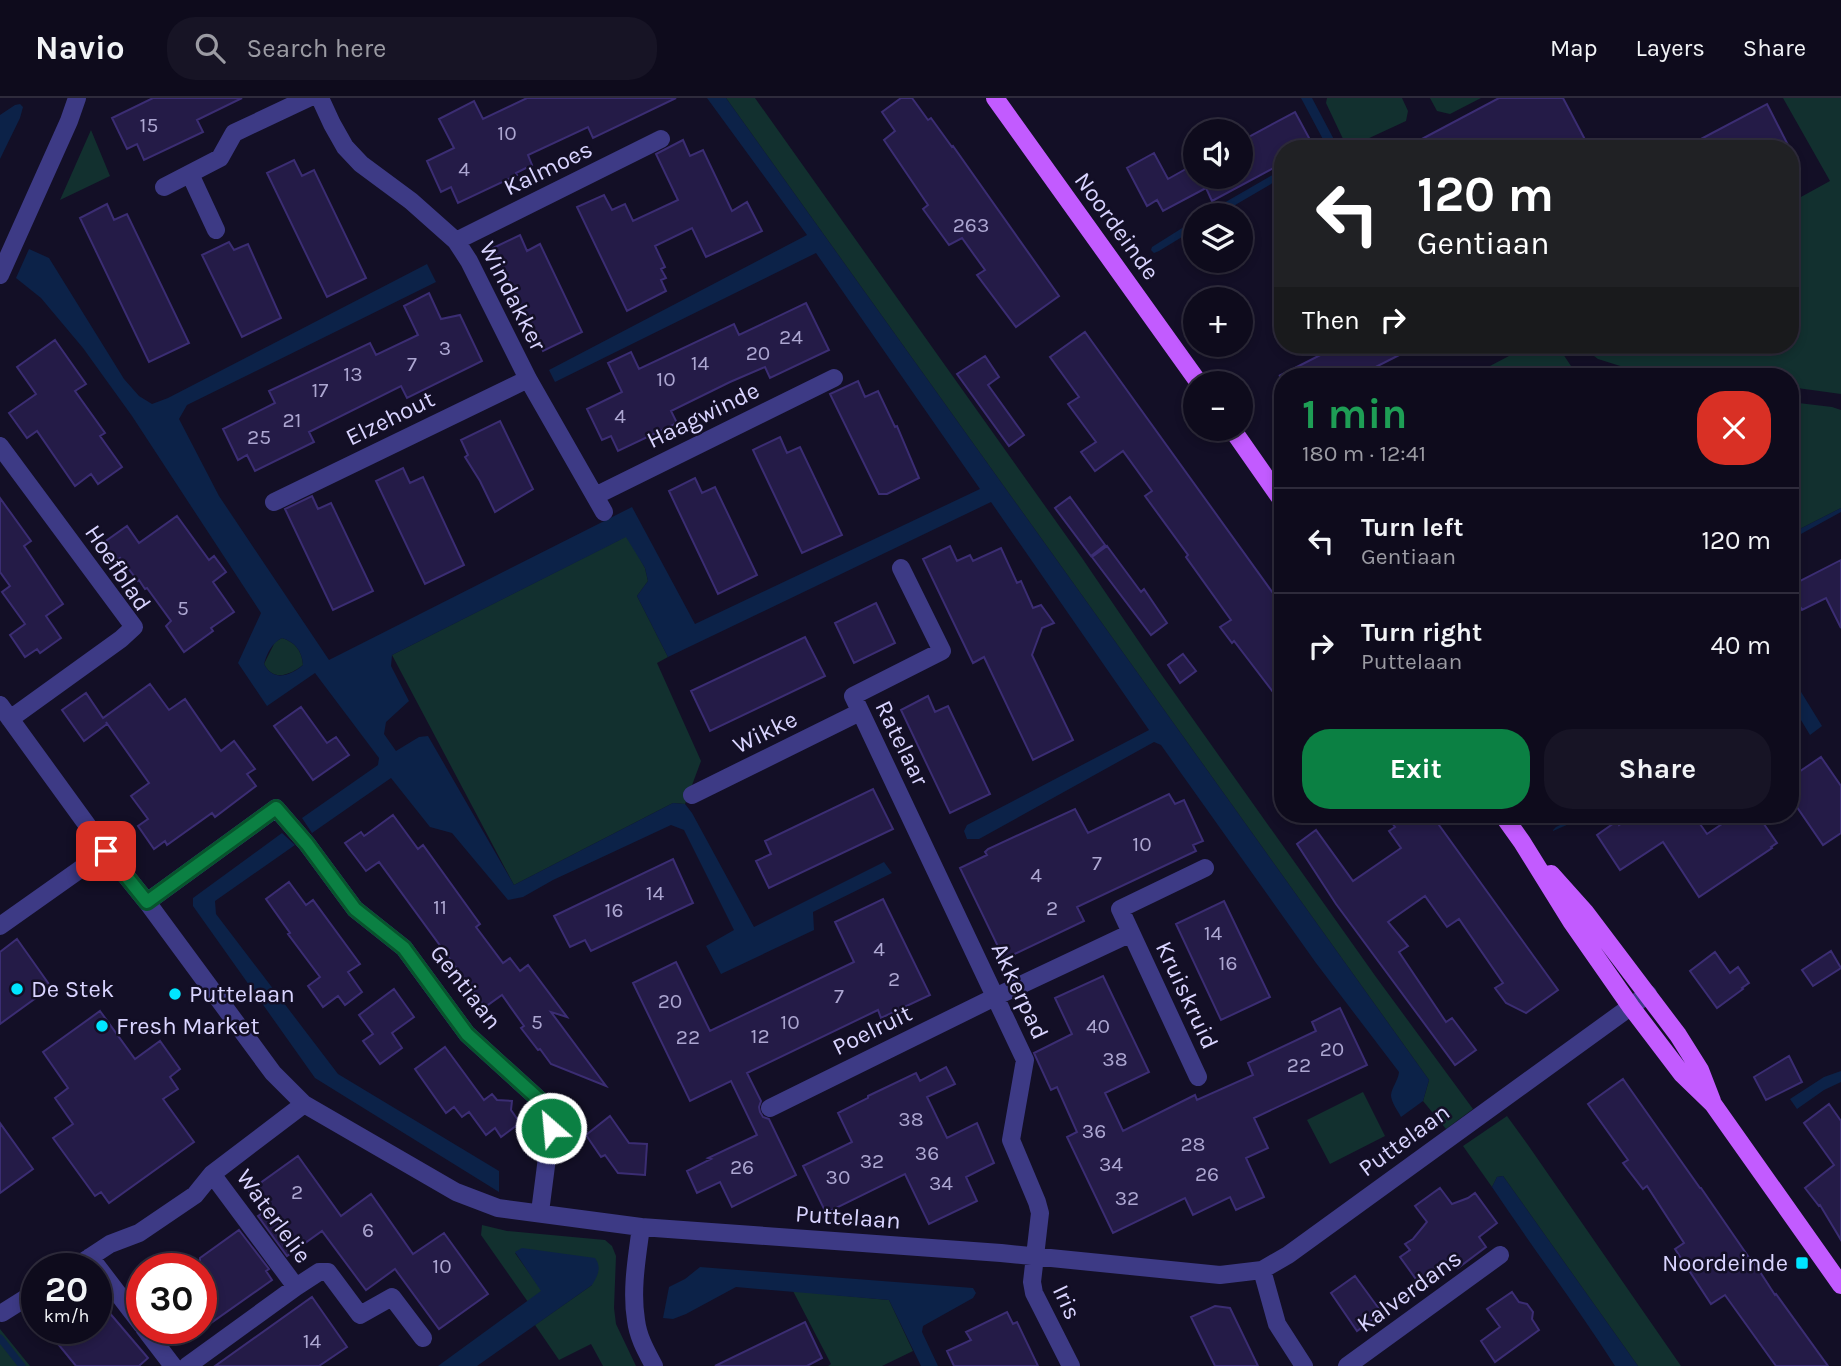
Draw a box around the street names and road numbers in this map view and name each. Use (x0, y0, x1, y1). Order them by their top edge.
street label: Kalmoes (499, 135, 597, 201)
street label: Noordeinde (1069, 167, 1165, 285)
street label: Windakker (474, 237, 553, 355)
street label: Haagwinde (642, 376, 764, 454)
street label: Elzehout (341, 385, 439, 451)
street label: Hoefblad (79, 520, 157, 616)
street label: Ratelaar (869, 696, 935, 790)
street label: Wikke (728, 705, 802, 759)
street label: Kruiskruid (1150, 937, 1224, 1053)
street label: Akkerpad (985, 938, 1055, 1044)
street label: Gentiaan (424, 939, 508, 1035)
street label: Poelruit (828, 999, 916, 1061)
street label: Puttelaan (1353, 1098, 1455, 1182)
street label: Waterlelie (231, 1164, 317, 1268)
street label: Puttelaan (794, 1199, 902, 1235)
street label: Kalverdans (1351, 1244, 1467, 1338)
street label: Iris (1047, 1280, 1087, 1324)

